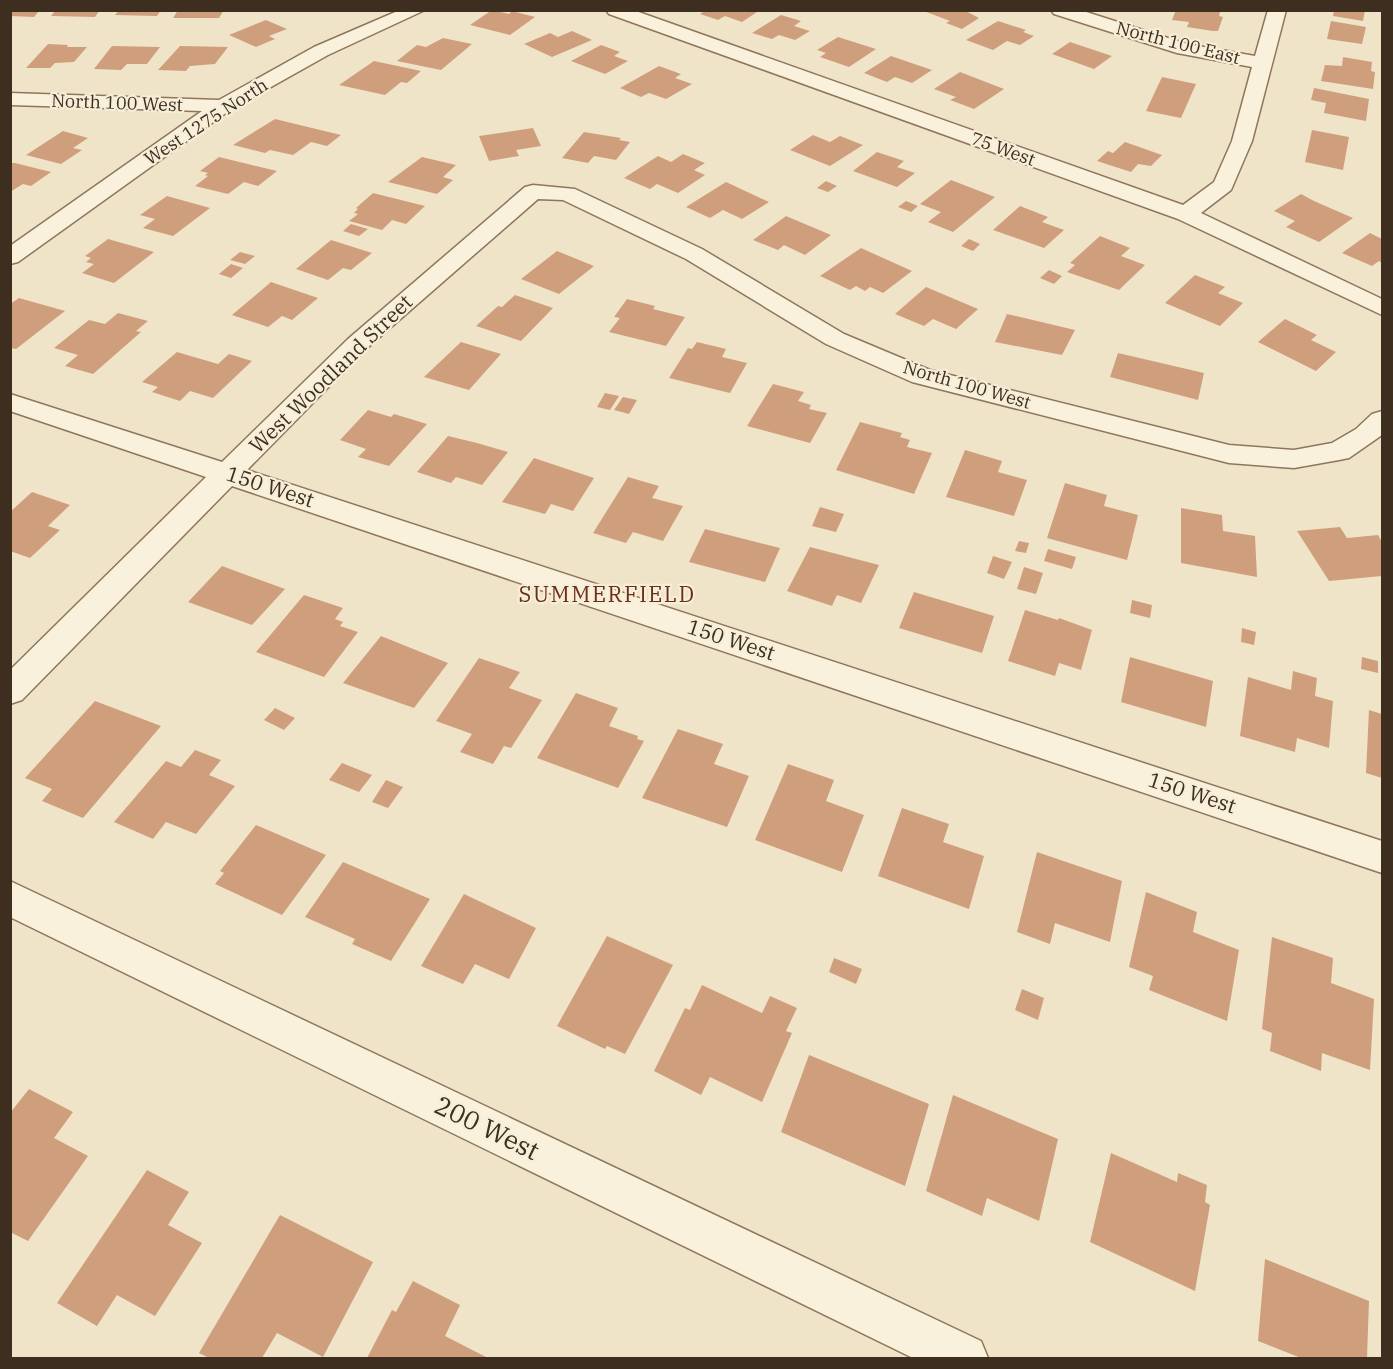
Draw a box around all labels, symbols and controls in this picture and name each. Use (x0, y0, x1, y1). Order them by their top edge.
street label: North 100 East (1114, 16, 1242, 69)
street label: West 1275 North (140, 73, 272, 170)
street label: North 100 West (51, 89, 183, 116)
street label: 75 West (968, 126, 1039, 171)
street label: West Woodland Street (242, 288, 418, 459)
street label: North 100 West (901, 355, 1034, 414)
street label: 150 West (223, 459, 318, 513)
district label: SUMMERFIELD (519, 579, 695, 608)
street label: 150 West (684, 612, 779, 666)
street label: 150 West (1145, 765, 1240, 819)
street label: 200 West (429, 1087, 545, 1167)

